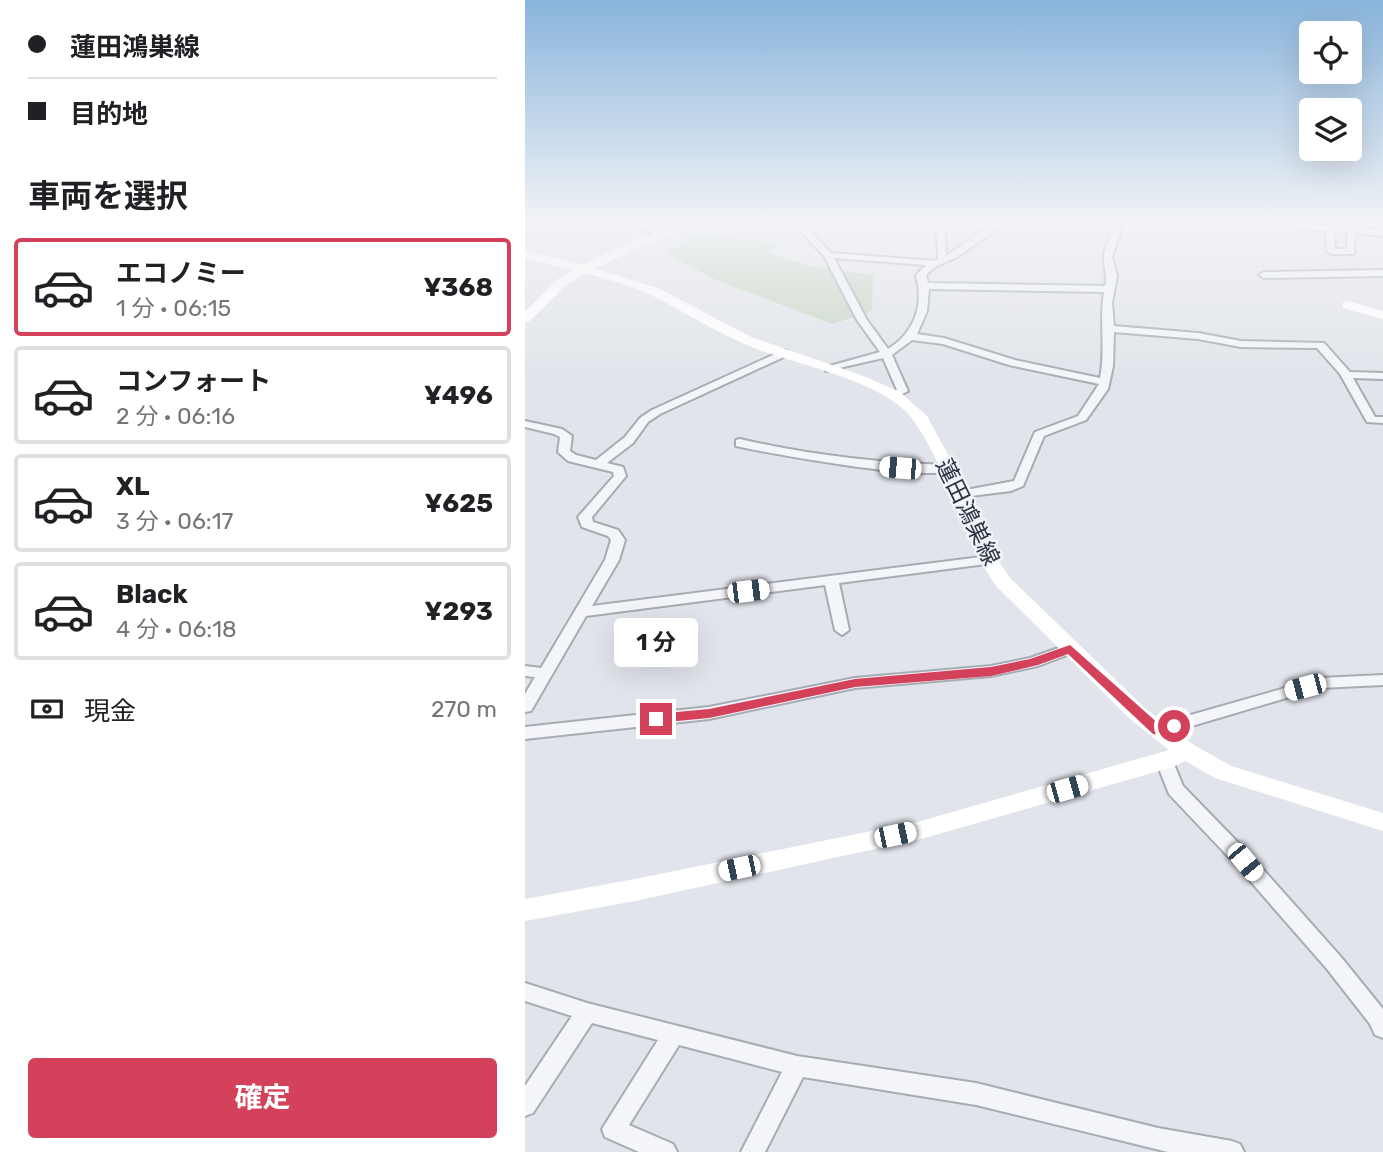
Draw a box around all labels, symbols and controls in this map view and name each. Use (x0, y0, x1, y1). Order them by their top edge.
map controls (1299, 21, 1362, 161)
button: locate (1299, 21, 1362, 84)
text: 蓮田鴻巣線 (70, 32, 200, 63)
button: layers (1299, 98, 1362, 161)
text: 目的地 (70, 99, 148, 130)
text: 車両を選択 (28, 177, 188, 215)
icon: car (32, 256, 95, 319)
text: エコノミー (116, 258, 246, 289)
text: ¥368 (423, 272, 493, 303)
text: 1 分 · 06:15 (116, 294, 231, 322)
icon: car (32, 364, 95, 427)
text: コンフォート (116, 366, 271, 397)
text: ¥496 (424, 380, 493, 411)
text: 2 分 · 06:16 (116, 402, 235, 430)
street label: 蓮田鴻巣線 (930, 454, 1006, 570)
car (879, 456, 922, 480)
text: XL (116, 471, 149, 502)
icon: car (32, 472, 95, 535)
text: ¥625 (424, 488, 493, 519)
text: 3 分 · 06:17 (116, 507, 233, 535)
car (726, 578, 771, 604)
text: Black (116, 579, 188, 610)
icon: car (32, 580, 95, 643)
text: ¥293 (425, 596, 493, 627)
text: 4 分 · 06:18 (116, 615, 237, 643)
callout: 1 分 (614, 618, 698, 666)
text: 1 分 (636, 628, 676, 656)
car (1282, 671, 1329, 703)
icon: cash (28, 690, 66, 728)
text: 270 m (431, 695, 497, 723)
text: 現金 (84, 696, 136, 727)
route end (640, 703, 672, 735)
route start (1158, 710, 1190, 742)
car (1044, 773, 1091, 805)
car (873, 820, 918, 850)
car (1224, 839, 1267, 885)
car (717, 853, 762, 883)
button: 確定 (28, 1058, 497, 1138)

